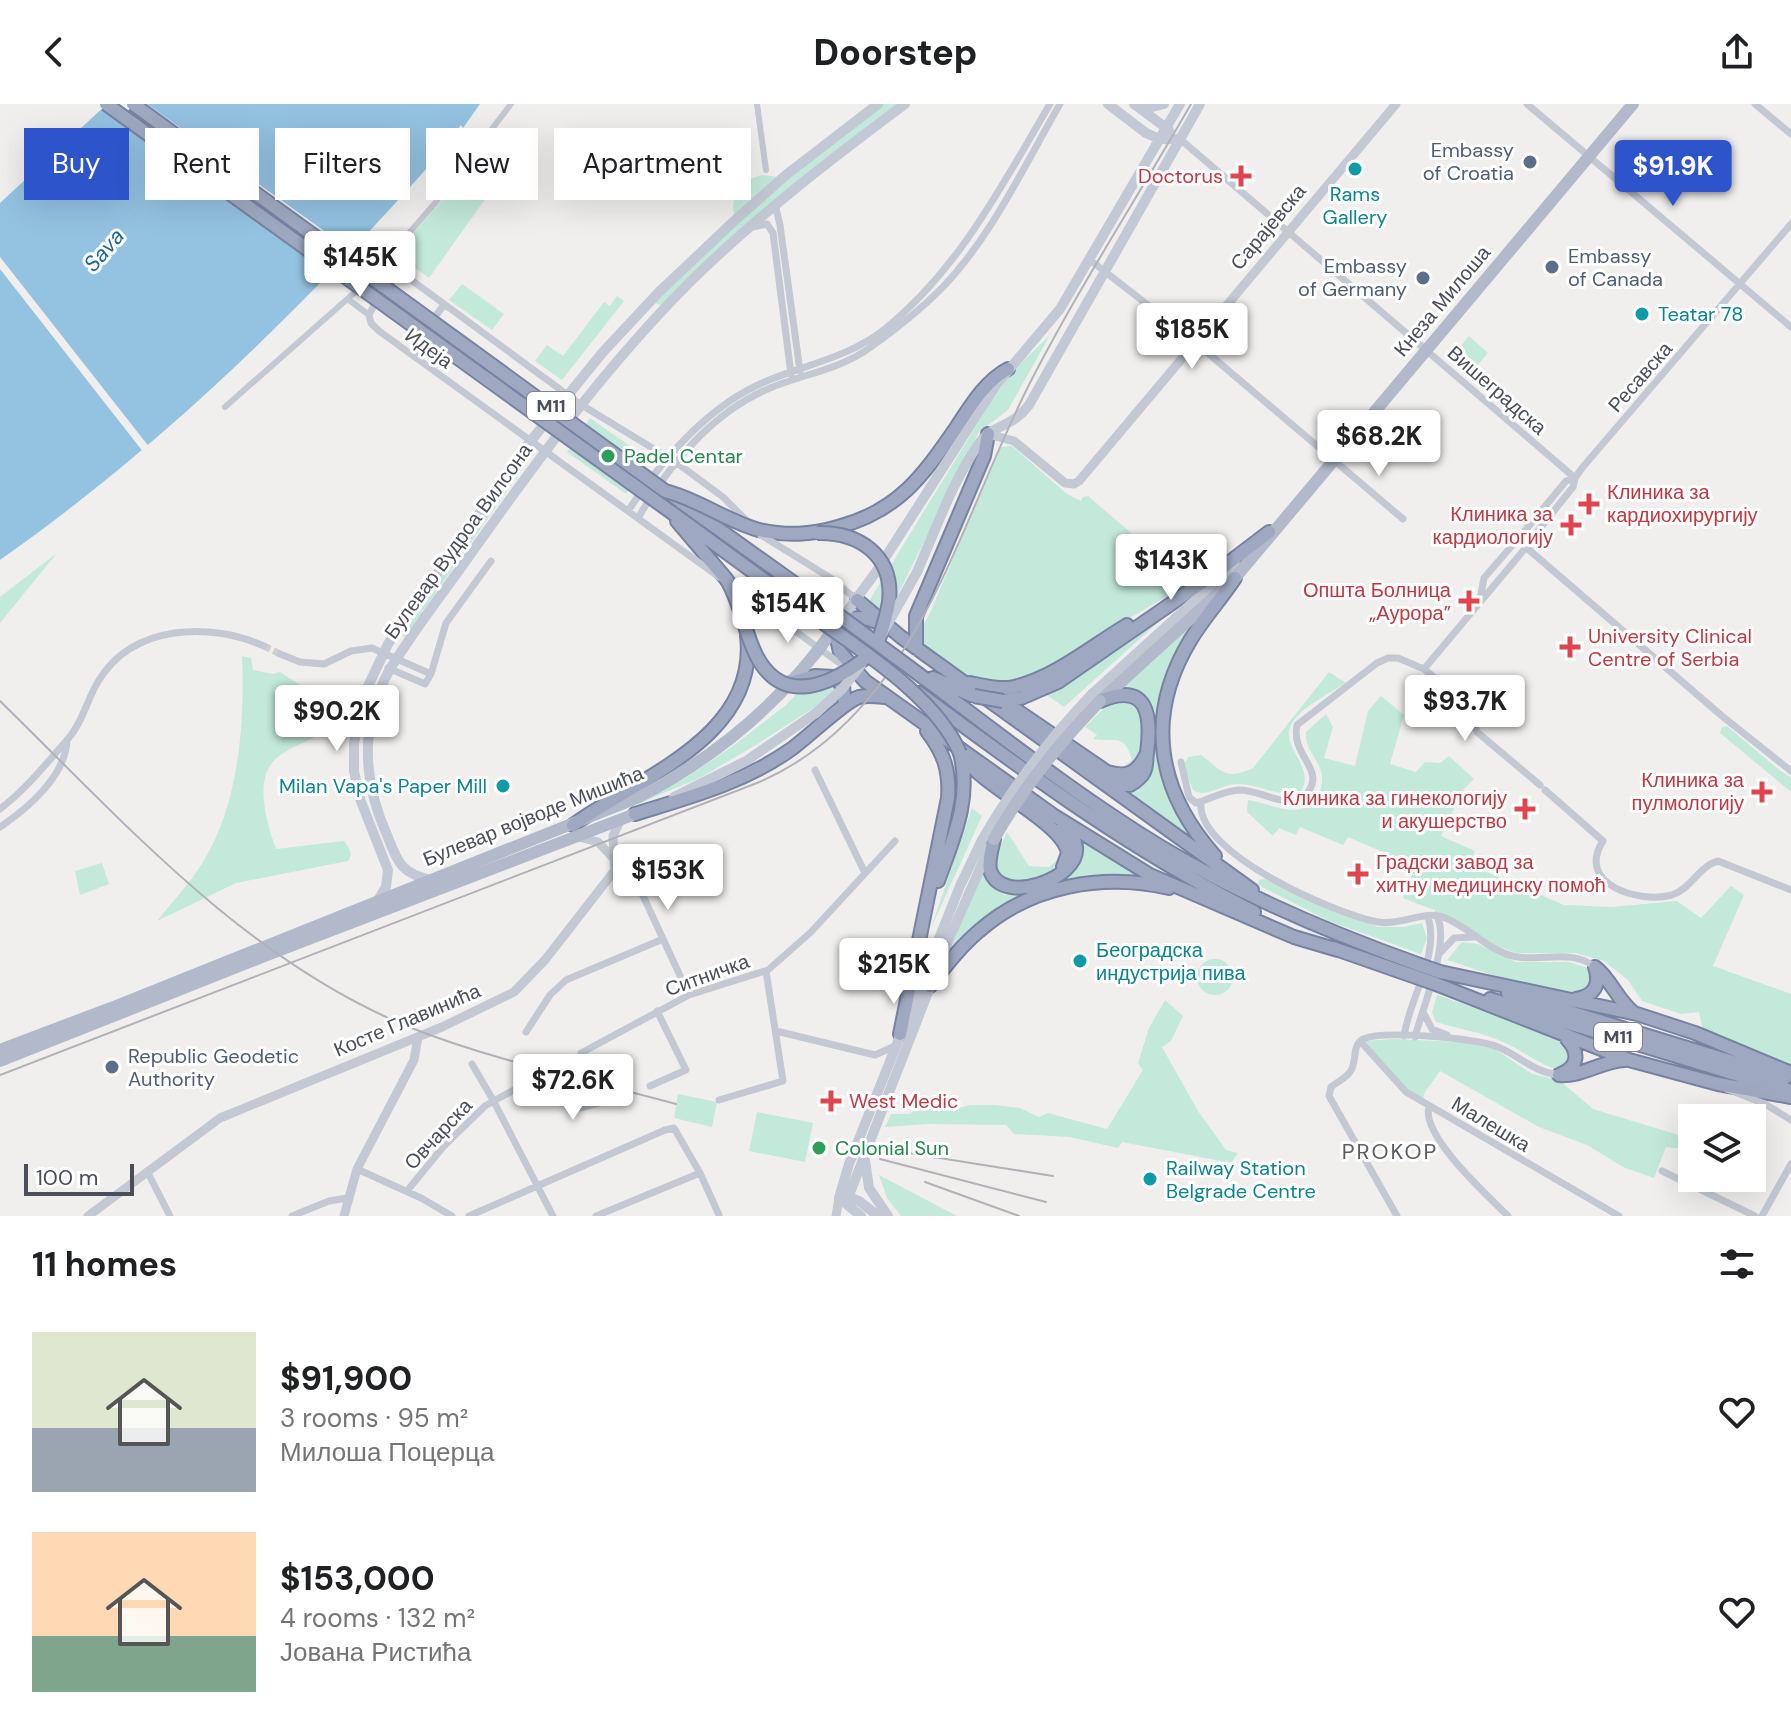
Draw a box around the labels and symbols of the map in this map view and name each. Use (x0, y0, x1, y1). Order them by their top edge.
place label: Embassy of Croatia (1423, 137, 1514, 186)
pin: $91.9K (1608, 140, 1738, 208)
marker: Embassy of Croatia (1521, 153, 1539, 171)
marker: Rams Gallery (1346, 160, 1364, 178)
place label: Doctorus (1138, 163, 1223, 189)
marker: Doctorus (1230, 165, 1252, 187)
street label: Сарајевска (1225, 178, 1312, 275)
place label: Rams Gallery (1323, 181, 1387, 230)
water label: Sava (77, 222, 131, 278)
pin: $145K (304, 231, 416, 299)
street label: Кнеза Милоша (1388, 239, 1497, 362)
place label: Embassy of Canada (1568, 243, 1663, 292)
place label: Embassy of Germany (1298, 253, 1407, 302)
marker: Embassy of Canada (1543, 258, 1561, 276)
marker: Embassy of Germany (1414, 269, 1432, 287)
place label: Teatar 78 (1658, 301, 1743, 327)
pin: $185K (1136, 303, 1248, 371)
marker: Teatar 78 (1633, 305, 1651, 323)
street label: Идеја (400, 322, 459, 375)
street label: Ресавска (1602, 336, 1678, 418)
street label: Вишеградска (1442, 340, 1553, 441)
road number: M11 (527, 392, 575, 420)
pin: $68.2K (1314, 410, 1444, 478)
street label: Булевар Вудроа Вилсона (378, 437, 538, 644)
place label: Padel Centar (624, 443, 743, 469)
marker: Padel Centar (599, 447, 617, 465)
place label: Клиника за кардиохирургију (1607, 479, 1758, 528)
marker: Клиника за кардиохирургију (1578, 493, 1600, 515)
place label: Клиника за кардиологију (1433, 501, 1554, 550)
marker: Клиника за кардиологију (1560, 514, 1582, 536)
pin: $143K (1115, 534, 1227, 602)
pin: $154K (732, 577, 844, 645)
place label: Општа Болница „Аурора” (1303, 577, 1452, 626)
marker: Општа Болница „Аурора” (1458, 590, 1480, 612)
place label: University Clinical Centre of Serbia (1588, 623, 1752, 672)
marker: University Clinical Centre of Serbia (1559, 636, 1581, 658)
pin: $93.7K (1400, 675, 1530, 743)
pin: $90.2K (272, 685, 402, 753)
street label: Булевар војводе Мишића (419, 760, 648, 872)
place label: Клиника за пулмологију (1632, 767, 1745, 816)
place label: Milan Vapa's Paper Mill (279, 773, 487, 799)
marker: Milan Vapa's Paper Mill (494, 777, 512, 795)
marker: Клиника за пулмологију (1751, 781, 1773, 803)
place label: Клиника за гинекологију и акушерство (1283, 785, 1507, 834)
marker: Клиника за гинекологију и акушерство (1514, 798, 1536, 820)
pin: $153K (612, 844, 724, 912)
place label: Градски завод за хитну медицинску помоћ (1376, 849, 1606, 898)
marker: Градски завод за хитну медицинску помоћ (1347, 863, 1369, 885)
place label: Београдска индустрија пива (1096, 937, 1246, 986)
pin: $215K (838, 938, 950, 1006)
street label: Ситничка (661, 947, 753, 1002)
marker: Београдска индустрија пива (1071, 952, 1089, 970)
street label: Косте Главинића (330, 977, 485, 1063)
road number: M11 (1594, 1023, 1642, 1051)
place label: Republic Geodetic Authority (128, 1043, 299, 1092)
pin: $72.6K (508, 1054, 638, 1122)
marker: Republic Geodetic Authority (103, 1058, 121, 1076)
place label: West Medic (849, 1088, 958, 1114)
marker: West Medic (820, 1090, 842, 1112)
street label: Малешка (1447, 1090, 1536, 1158)
street label: Овчарска (398, 1092, 478, 1175)
place label: Colonial Sun (835, 1135, 949, 1161)
district label: PROKOP (1342, 1137, 1438, 1166)
marker: Colonial Sun (810, 1139, 828, 1157)
place label: Railway Station Belgrade Centre (1166, 1155, 1316, 1204)
scale bar (24, 1160, 134, 1196)
marker: Railway Station Belgrade Centre (1141, 1170, 1159, 1188)

